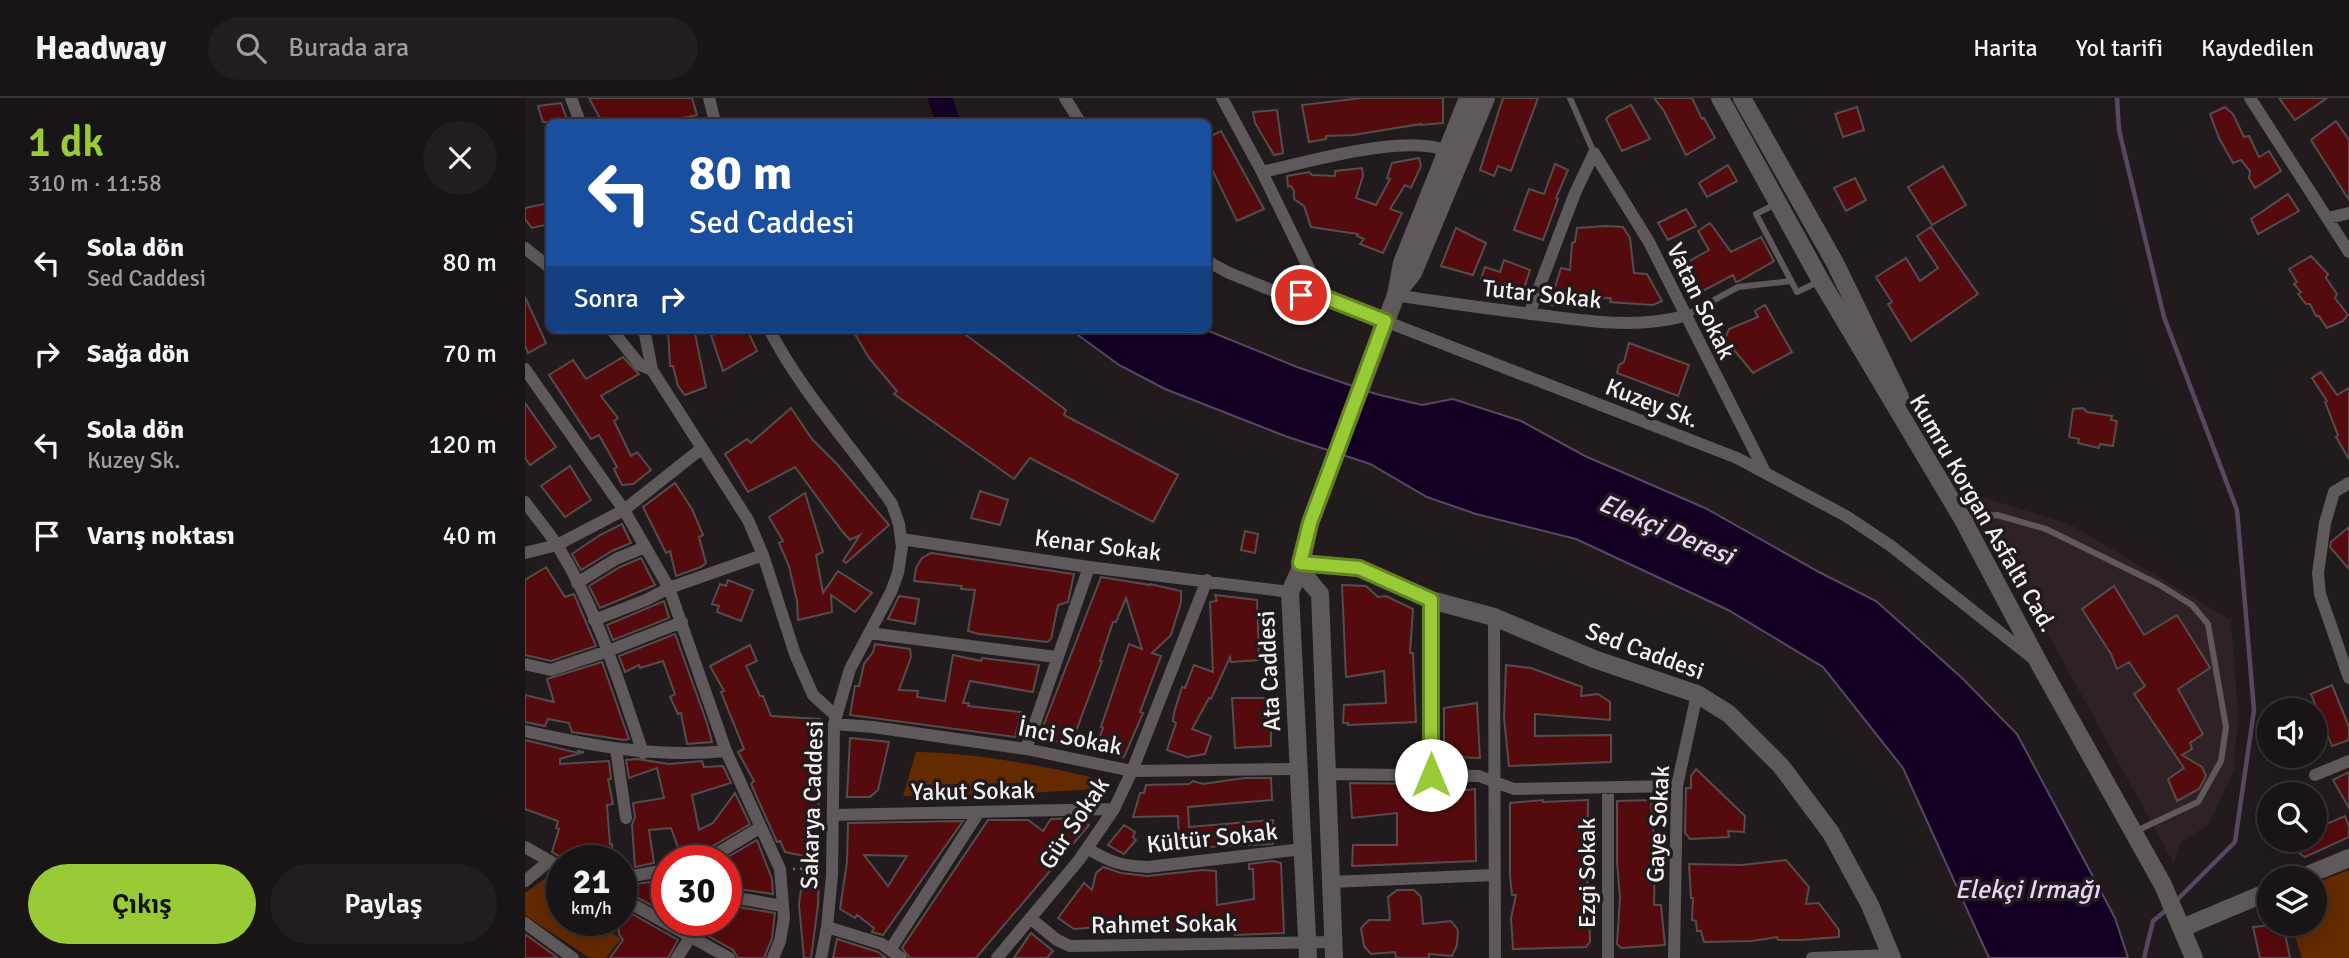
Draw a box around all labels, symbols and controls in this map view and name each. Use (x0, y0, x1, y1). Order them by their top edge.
search box (208, 17, 698, 80)
text: Headway (35, 28, 166, 69)
icon: search (232, 29, 270, 67)
text: Burada ara (288, 32, 409, 64)
text: Harita (1973, 33, 2038, 63)
text: Yol tarifi (2076, 33, 2163, 63)
text: Kaydedilen (2201, 33, 2314, 63)
text: 1 dk (28, 117, 104, 168)
button: close (423, 121, 497, 195)
text: 80 m (689, 143, 792, 203)
icon: left (574, 147, 665, 238)
text: 310 m · 11:58 (28, 169, 162, 198)
text: Sed Caddesi (689, 203, 855, 242)
text: Sola dön (87, 232, 184, 264)
street label: Vatan Sokak (1660, 238, 1742, 364)
icon: left (28, 244, 66, 282)
text: 80 m (442, 247, 497, 279)
text: Sed Caddesi (87, 264, 206, 293)
pin (1271, 265, 1331, 325)
street label: Tutar Sokak (1481, 273, 1603, 315)
icon: arrive (1282, 276, 1320, 314)
icon: right (653, 280, 691, 318)
text: Sonra (574, 283, 639, 315)
icon: right (28, 335, 66, 373)
text: Sağa dön (87, 338, 190, 370)
text: 70 m (442, 338, 497, 370)
street label: Kuzey Sk. (1601, 372, 1703, 434)
street label: Kumru Korgan Asfaltı Cad. (1903, 389, 2063, 637)
text: Sola dön (87, 414, 184, 446)
icon: left (28, 426, 66, 464)
text: 120 m (428, 429, 497, 461)
text: Kuzey Sk. (87, 446, 180, 475)
water label: Elekçi Deresi (1594, 487, 1741, 574)
icon: arrive (28, 517, 66, 555)
text: Varış noktası (87, 520, 235, 552)
text: 40 m (442, 520, 497, 552)
street label: Kenar Sokak (1033, 522, 1163, 568)
street label: Ata Caddesi (1251, 610, 1287, 732)
street label: Sed Caddesi (1581, 616, 1709, 686)
map controls (2257, 698, 2327, 936)
button: sound (2257, 698, 2327, 768)
street label: İnci Sokak (1015, 712, 1125, 762)
street label: Sakarya Caddesi (794, 720, 830, 890)
position arrow (1394, 738, 1468, 812)
street label: Gaye Sokak (1640, 765, 1676, 883)
street label: Gür Sokak (1032, 771, 1116, 875)
street label: Yakut Sokak (911, 775, 1035, 807)
button: search (2257, 782, 2327, 852)
street label: Kültür Sokak (1145, 816, 1279, 860)
street label: Ezgi Sokak (1572, 818, 1602, 928)
speed limit sign: 30 (651, 845, 742, 936)
text: 21 (573, 860, 610, 903)
button: Çıkış (28, 864, 256, 944)
button: Paylaş (270, 864, 497, 944)
button: layers (2257, 866, 2327, 936)
water label: Elekçi Irmağı (1955, 874, 2100, 906)
text: km/h (571, 897, 612, 919)
street label: Rahmet Sokak (1091, 908, 1237, 940)

